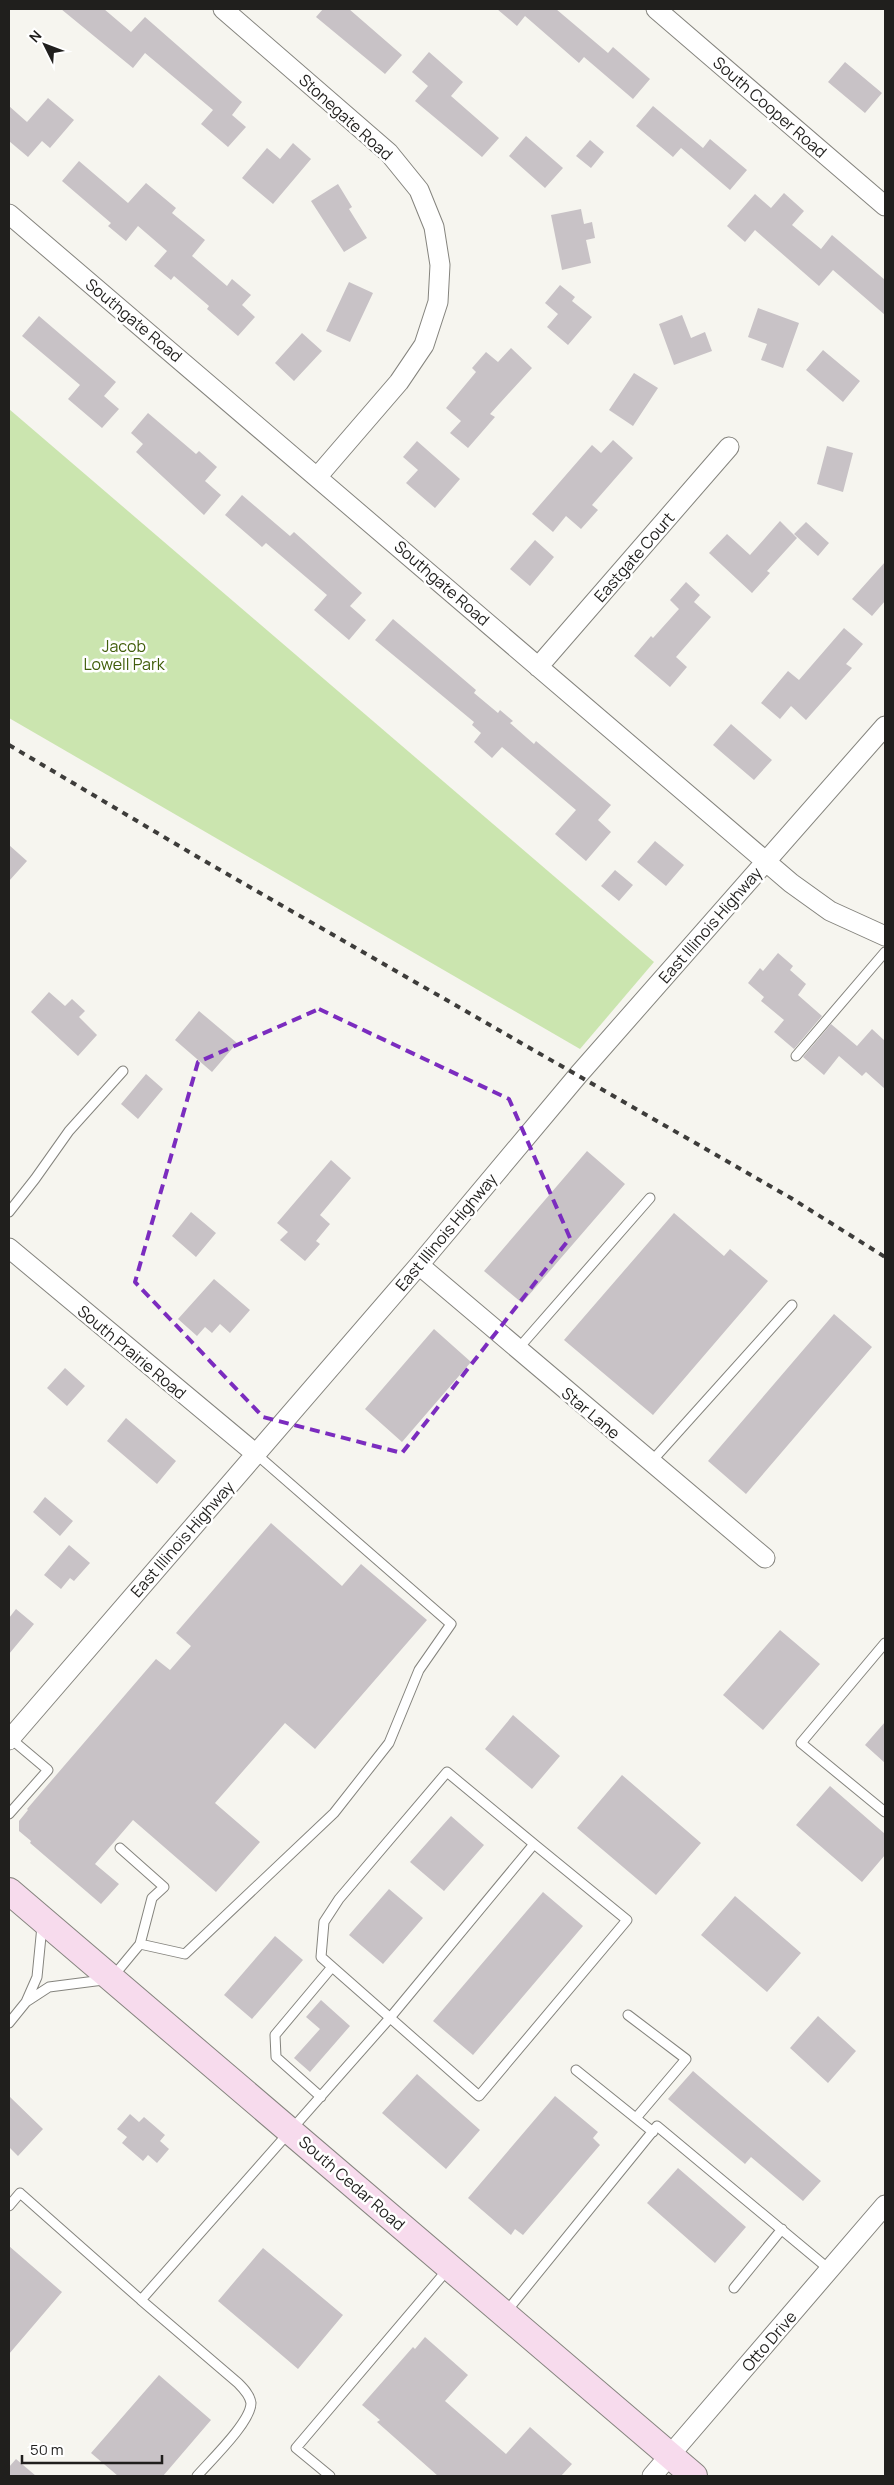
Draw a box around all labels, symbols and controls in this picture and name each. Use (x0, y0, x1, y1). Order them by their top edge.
north arrow (20, 20, 70, 70)
text: N (25, 26, 45, 46)
street label: South Cooper Road (708, 51, 832, 163)
street label: Stonegate Road (294, 69, 398, 165)
street label: Southgate Road (81, 273, 187, 367)
street label: Eastgate Court (589, 507, 679, 607)
street label: Southgate Road (390, 535, 494, 631)
park label: Jacob Lowell Park (83, 635, 166, 675)
street label: East Illinois Highway (653, 862, 767, 988)
street label: East Illinois Highway (390, 1168, 502, 1296)
street label: South Prairie Road (73, 1300, 191, 1404)
street label: Star Lane (557, 1382, 625, 1444)
street label: East Illinois Highway (125, 1476, 239, 1602)
street label: South Cedar Road (294, 2131, 410, 2235)
street label: Otto Drive (737, 2306, 801, 2376)
scale bar (22, 2432, 162, 2464)
text: 50 m (30, 2439, 64, 2460)

